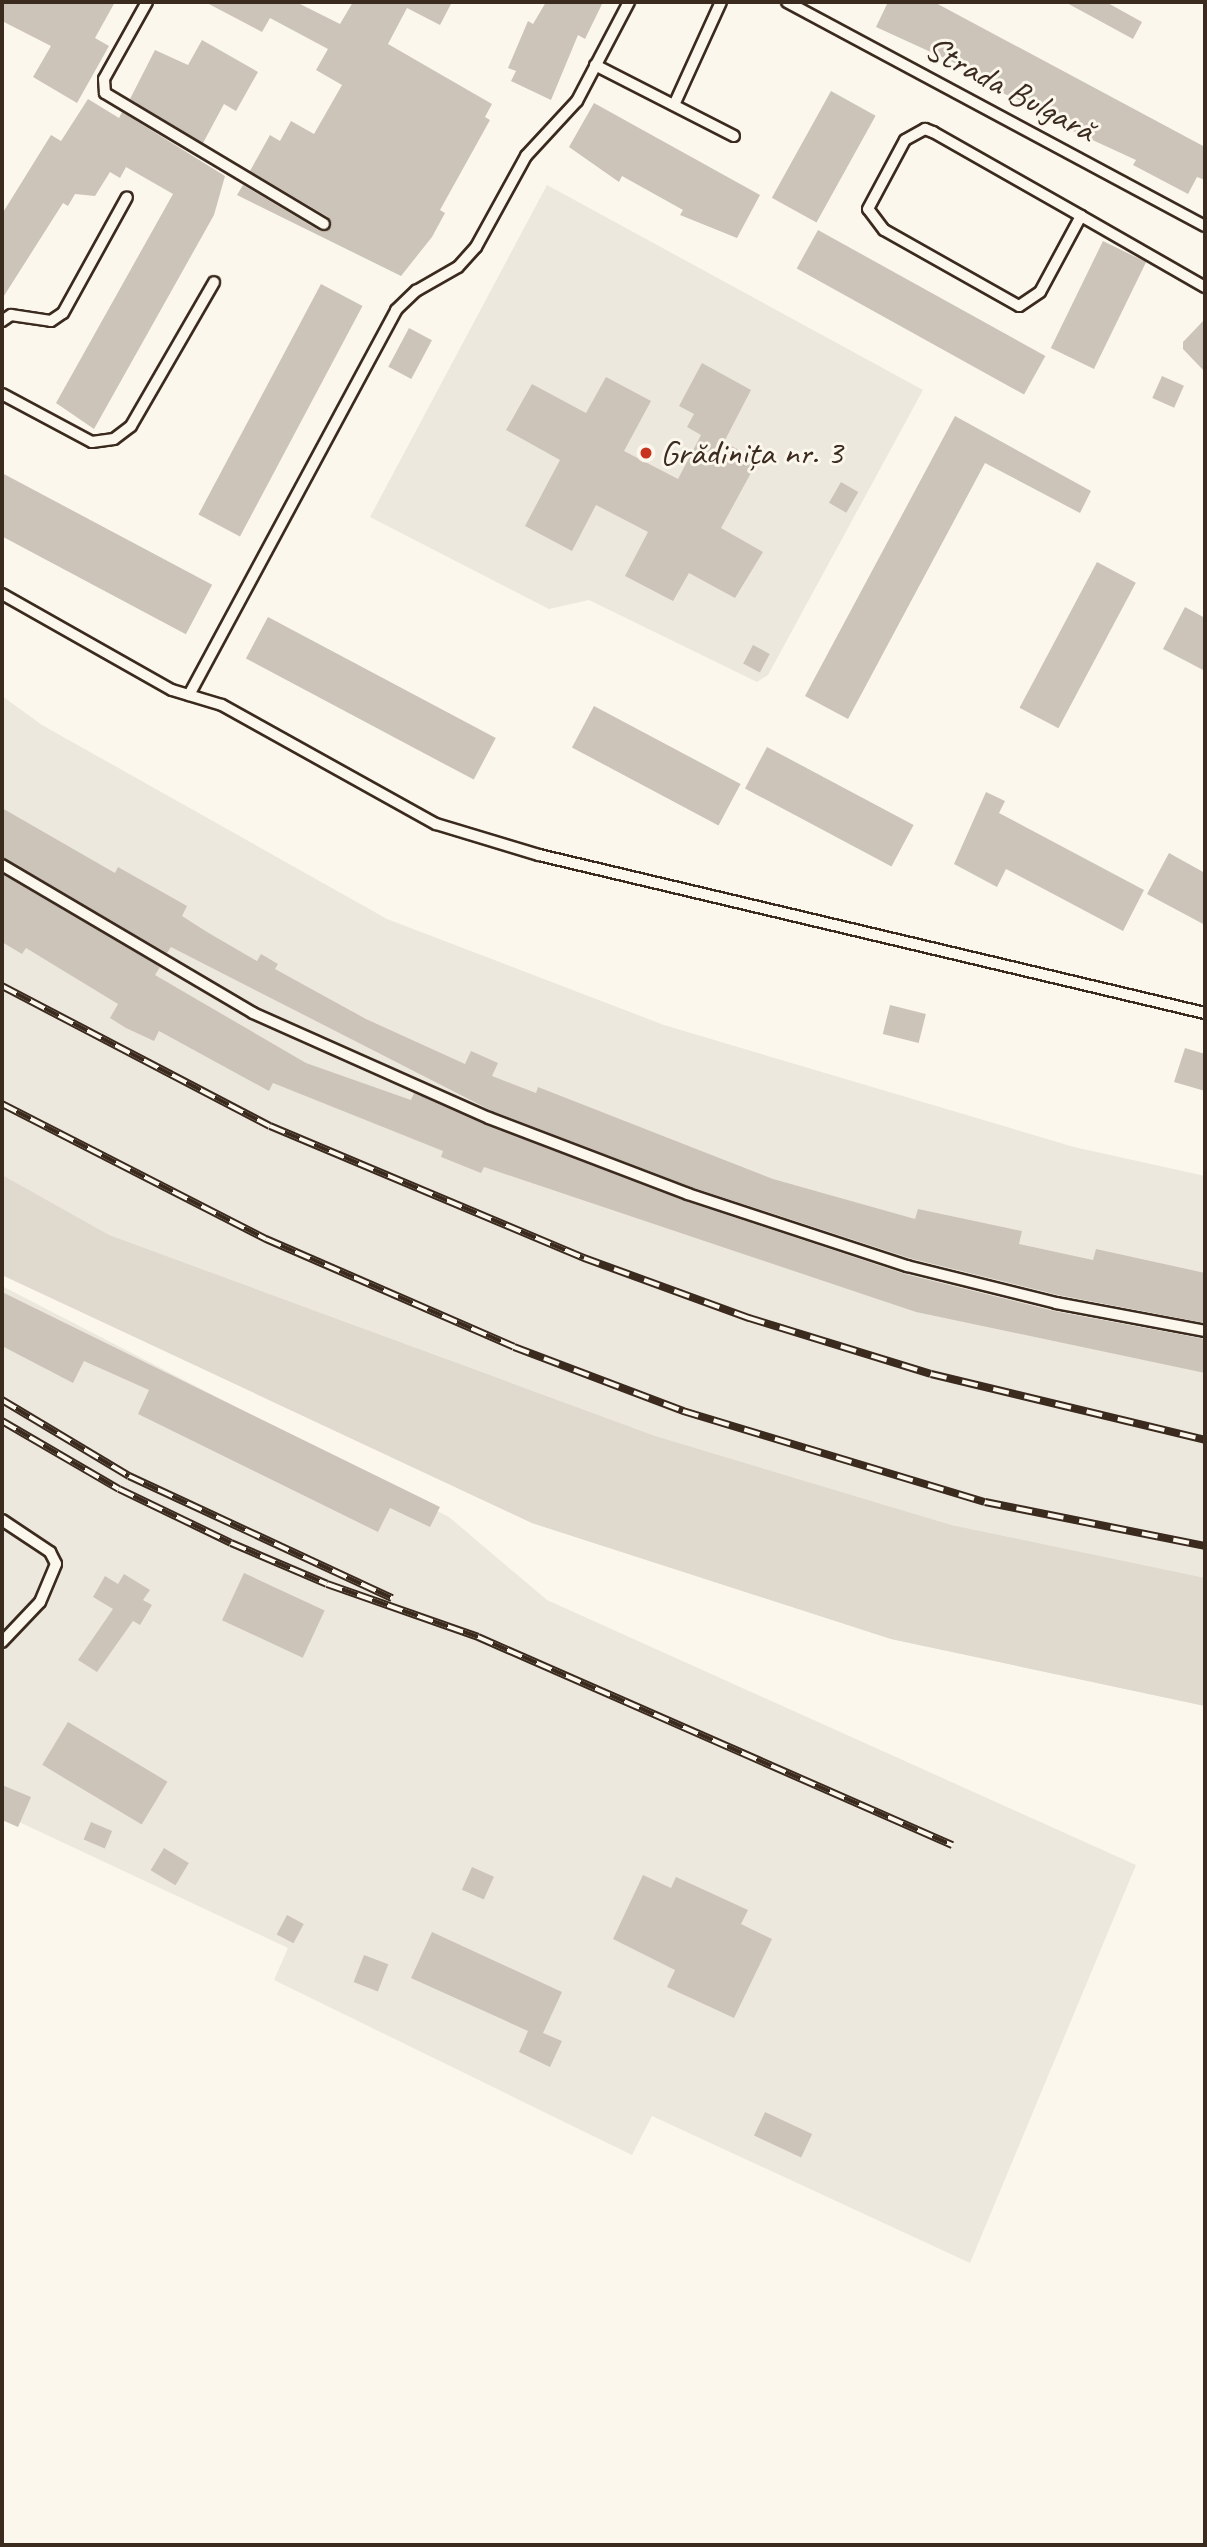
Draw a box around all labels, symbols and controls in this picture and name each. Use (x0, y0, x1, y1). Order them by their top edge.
street label: Strada Bulgară (918, 27, 1102, 151)
place label: Grădinița nr. 3 (660, 432, 842, 474)
marker: Grădinița nr. 3 (638, 445, 654, 461)

